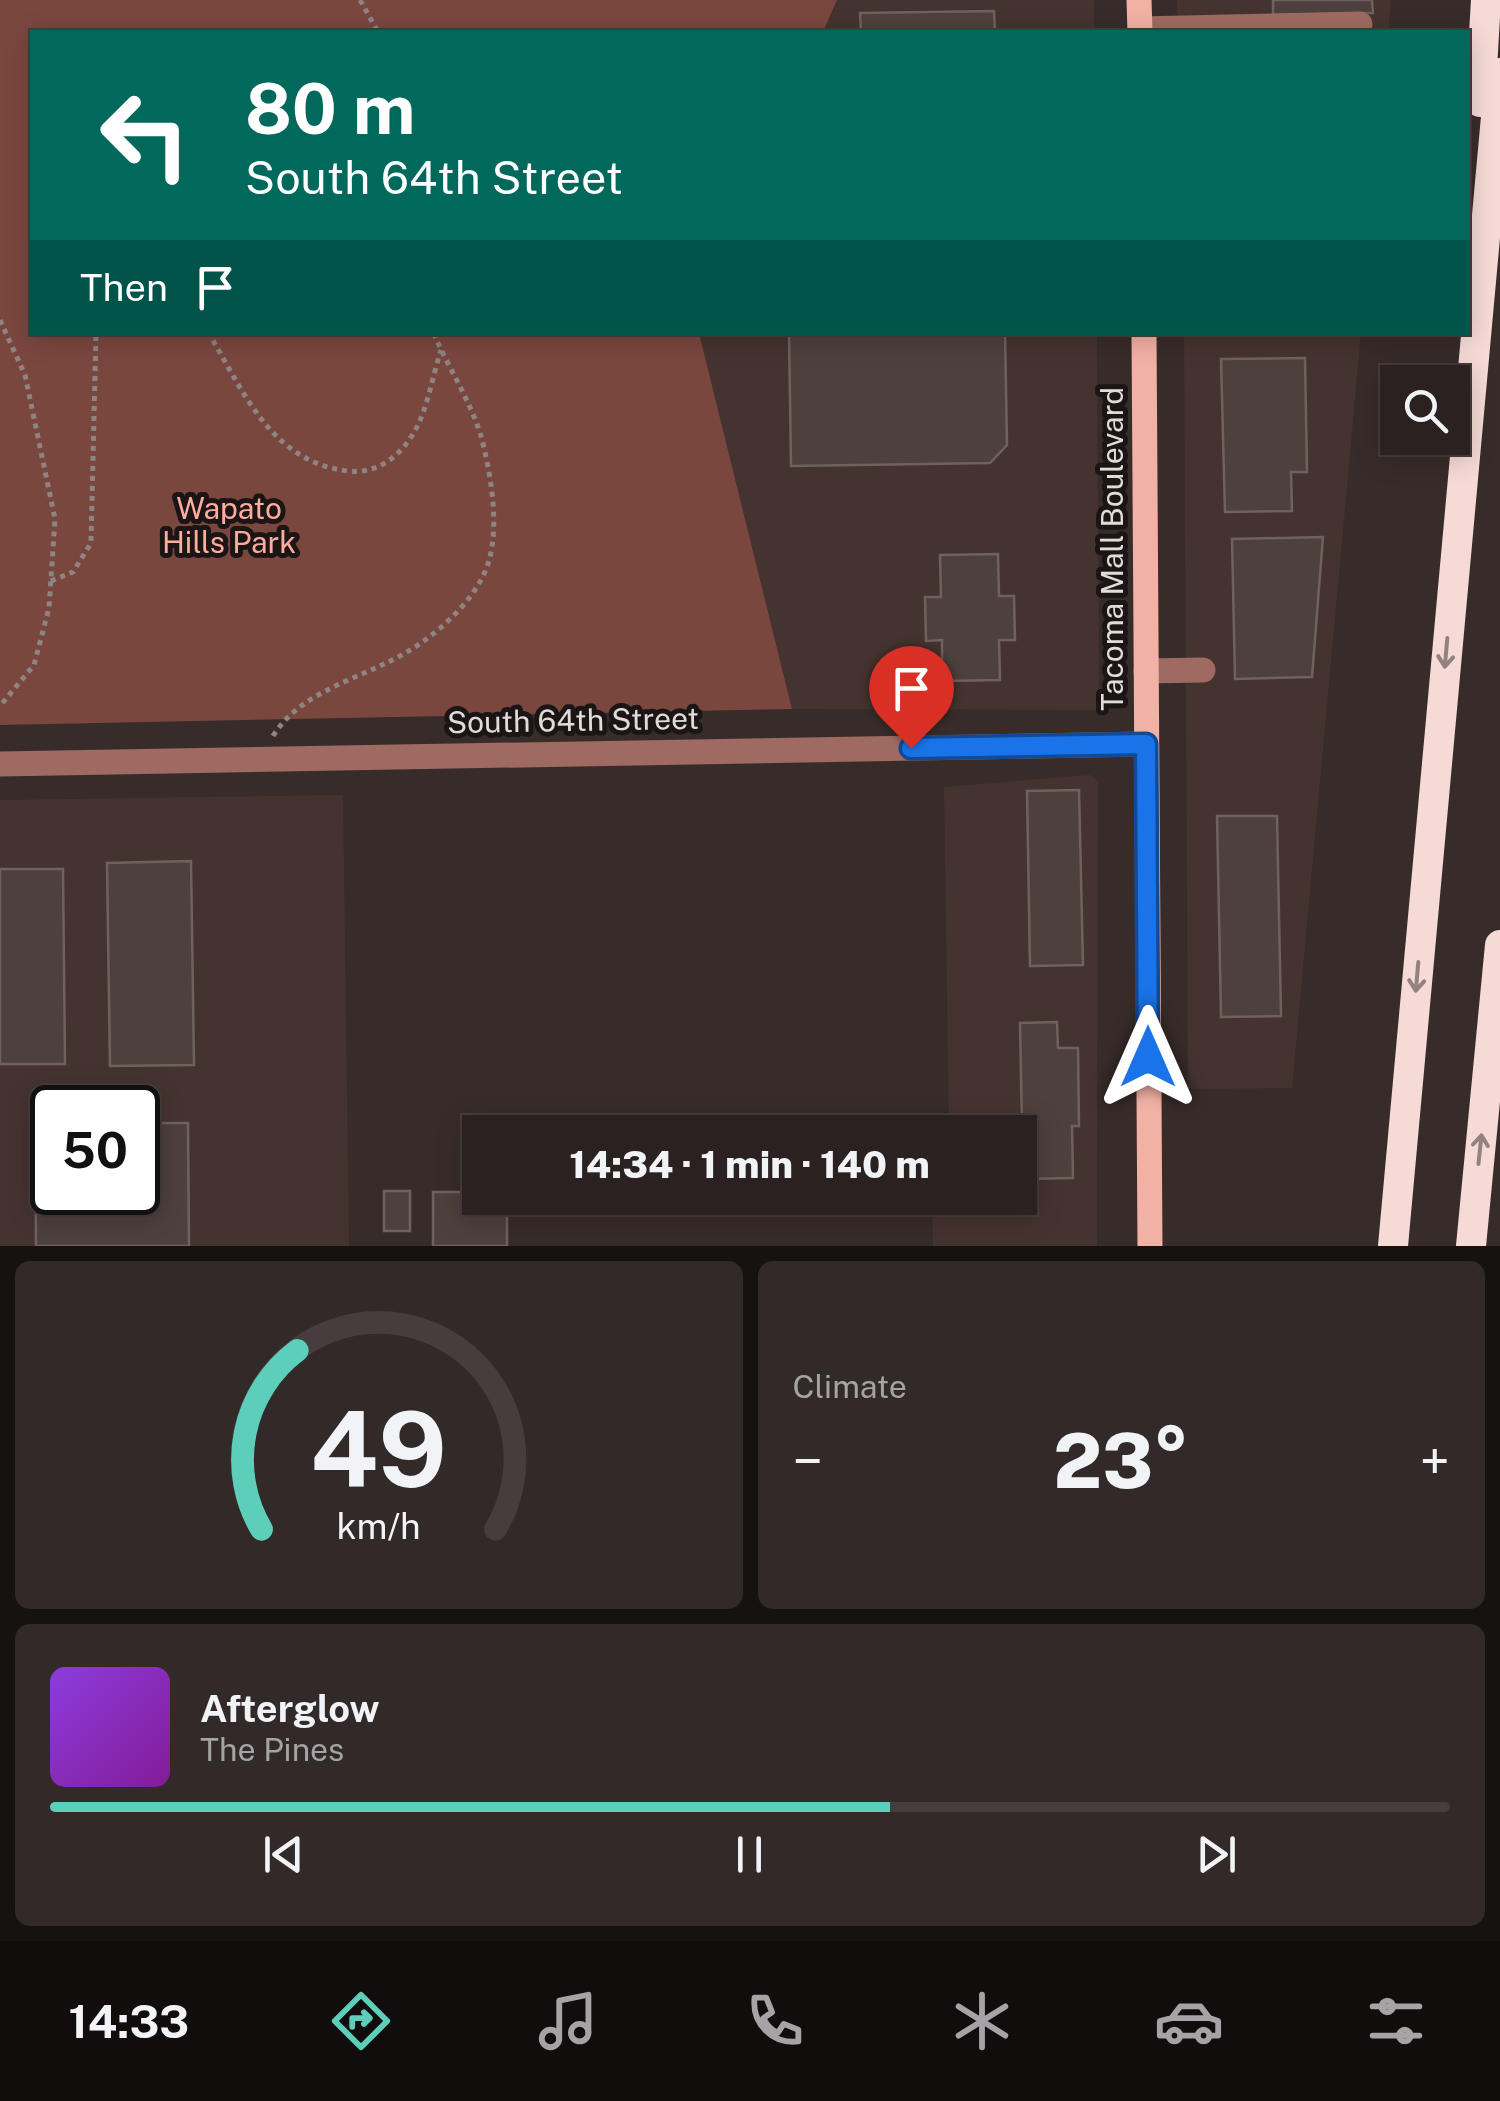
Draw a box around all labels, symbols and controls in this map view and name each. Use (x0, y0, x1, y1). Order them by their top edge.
text: 80 m (245, 67, 415, 150)
icon: left (80, 70, 210, 200)
text: South 64th Street (245, 151, 623, 204)
icon: arrive (188, 260, 243, 315)
text: Then (80, 265, 168, 310)
map controls (1380, 365, 1470, 455)
button: search (1380, 365, 1470, 455)
street label: Tacoma Mall Boulevard (1094, 387, 1130, 711)
park label: Wapato Hills Park (162, 490, 296, 560)
one-way arrow (1436, 636, 1455, 668)
pin (869, 646, 954, 749)
icon: arrive (884, 661, 939, 716)
street label: South 64th Street (447, 700, 699, 740)
one-way arrow (1408, 960, 1427, 992)
position arrow (1096, 1005, 1200, 1109)
speed limit sign: 50 (30, 1085, 160, 1215)
one-way arrow (1471, 1133, 1490, 1165)
text: 14:34 · 1 min · 140 m (569, 1142, 930, 1187)
text: Climate (793, 1368, 907, 1405)
text: 49 (310, 1388, 447, 1510)
text: 23° (1053, 1417, 1189, 1505)
text: − (793, 1429, 823, 1493)
text: + (1420, 1429, 1450, 1493)
text: km/h (337, 1505, 421, 1547)
text: Afterglow (200, 1686, 380, 1731)
text: The Pines (200, 1731, 344, 1768)
icon: previous (256, 1827, 311, 1882)
icon: pause (722, 1827, 777, 1882)
icon: next (1189, 1827, 1244, 1882)
icon: directions (326, 1986, 396, 2056)
icon: music (533, 1986, 603, 2056)
icon: phone (740, 1986, 810, 2056)
icon: climate (947, 1986, 1017, 2056)
icon: car (1154, 1986, 1224, 2056)
icon: filters (1361, 1986, 1431, 2056)
text: 14:33 (69, 1995, 189, 2048)

